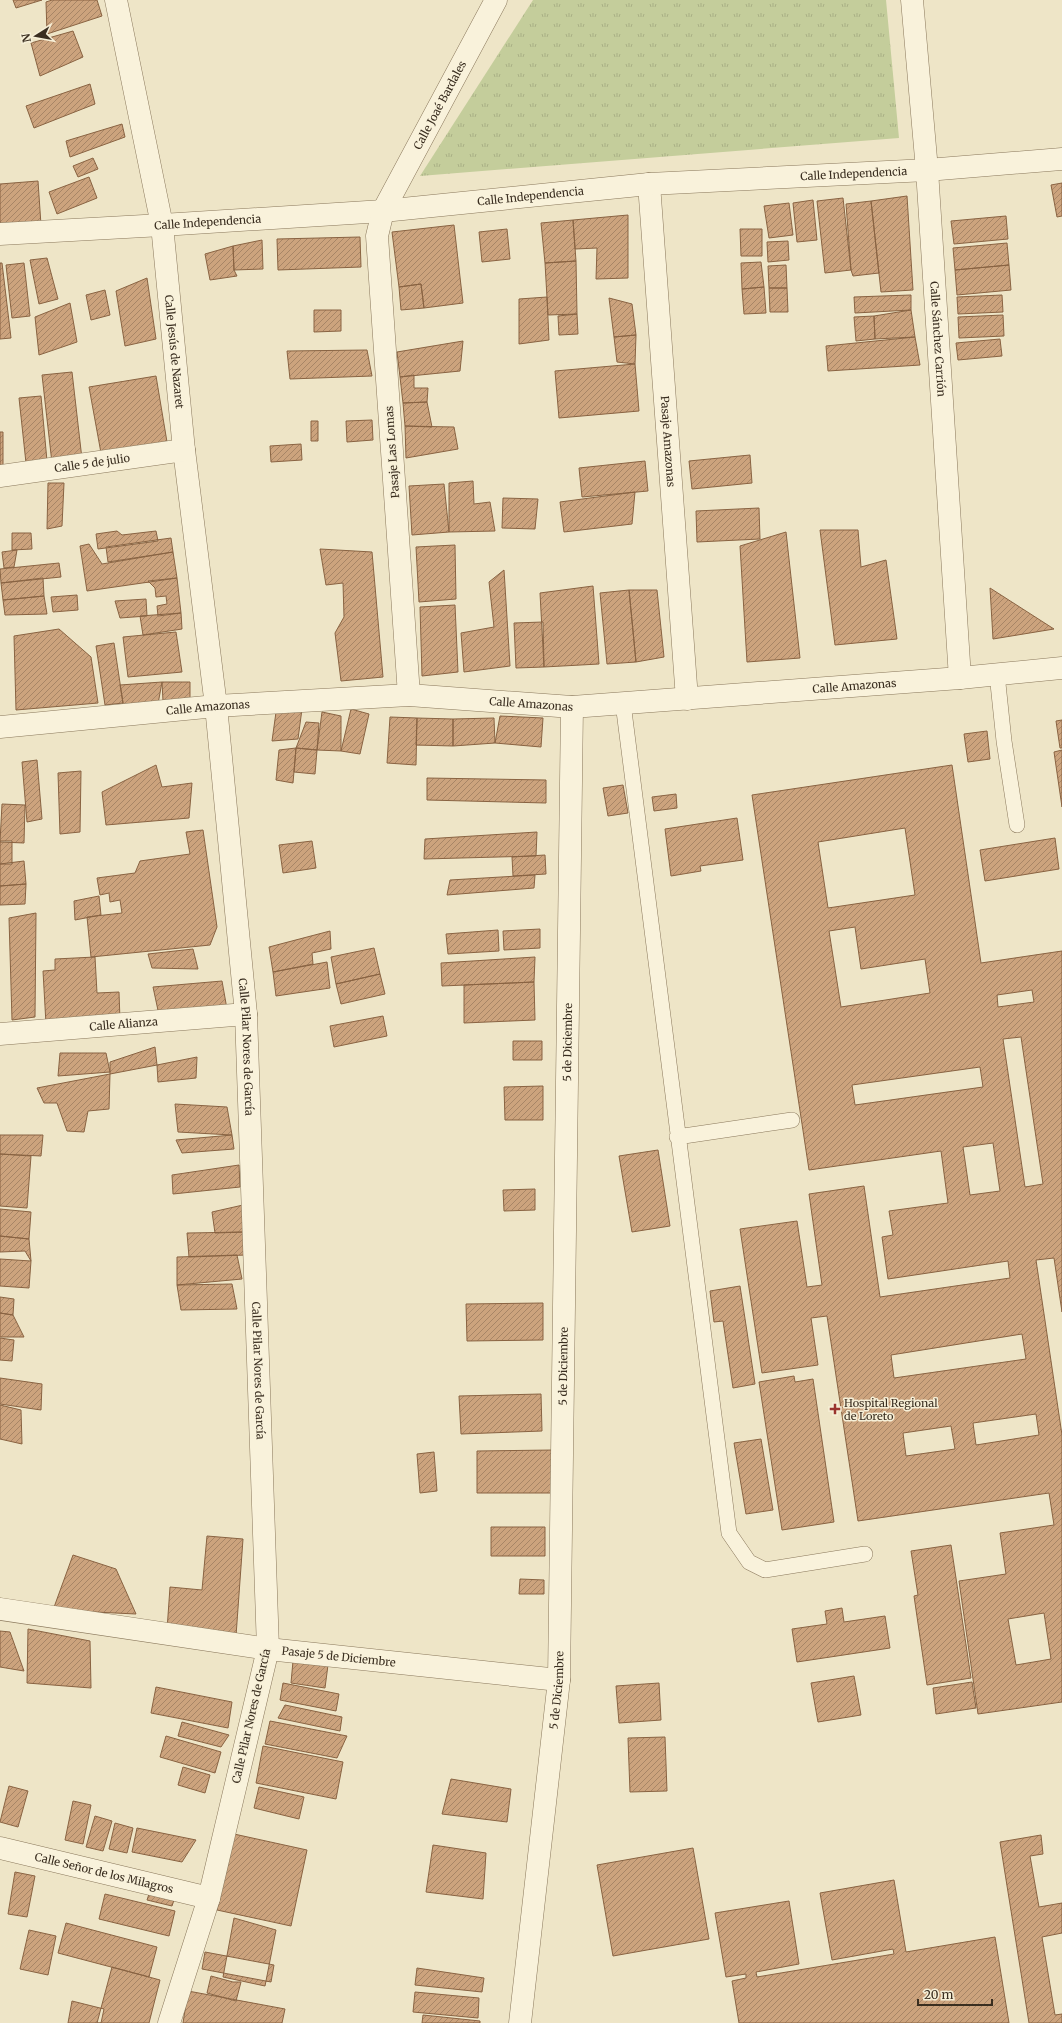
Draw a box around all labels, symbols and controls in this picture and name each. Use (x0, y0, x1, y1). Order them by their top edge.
north arrow (16, 16, 56, 56)
text: N (18, 32, 34, 44)
street label: Calle Joaé Bardales (410, 58, 469, 152)
street label: Calle Independencia (800, 164, 908, 183)
street label: Calle Independencia (477, 184, 585, 208)
street label: Calle Independencia (154, 212, 262, 232)
street label: Calle Sánchez Carrión (927, 281, 949, 398)
street label: Calle Jesús de Nazaret (162, 294, 187, 410)
street label: Pasaje Amazonas (658, 395, 678, 487)
street label: Pasaje Las Lomas (382, 405, 402, 499)
street label: Calle 5 de julio (53, 451, 131, 475)
street label: Calle Amazonas (812, 676, 897, 696)
street label: Calle Amazonas (489, 694, 574, 714)
street label: Calle Amazonas (166, 697, 250, 718)
street label: Calle Pilar Nores de García (236, 977, 257, 1116)
street label: 5 de Diciembre (560, 1003, 575, 1082)
street label: Calle Alianza (89, 1014, 158, 1034)
street label: Calle Pilar Nores de García (249, 1301, 268, 1440)
street label: 5 de Diciembre (556, 1327, 571, 1406)
place label: Hospital Regional de Loreto (844, 1396, 938, 1423)
marker: Hospital Regional de Loreto (829, 1403, 841, 1415)
street label: Pasaje 5 de Diciembre (281, 1643, 397, 1670)
street label: Calle Pilar Nores de García (229, 1647, 273, 1785)
street label: 5 de Diciembre (546, 1651, 566, 1730)
street label: Calle Señor de los Milagros (33, 1850, 175, 1896)
scale bar (918, 1981, 992, 2007)
text: 20 m (924, 1987, 953, 2002)

